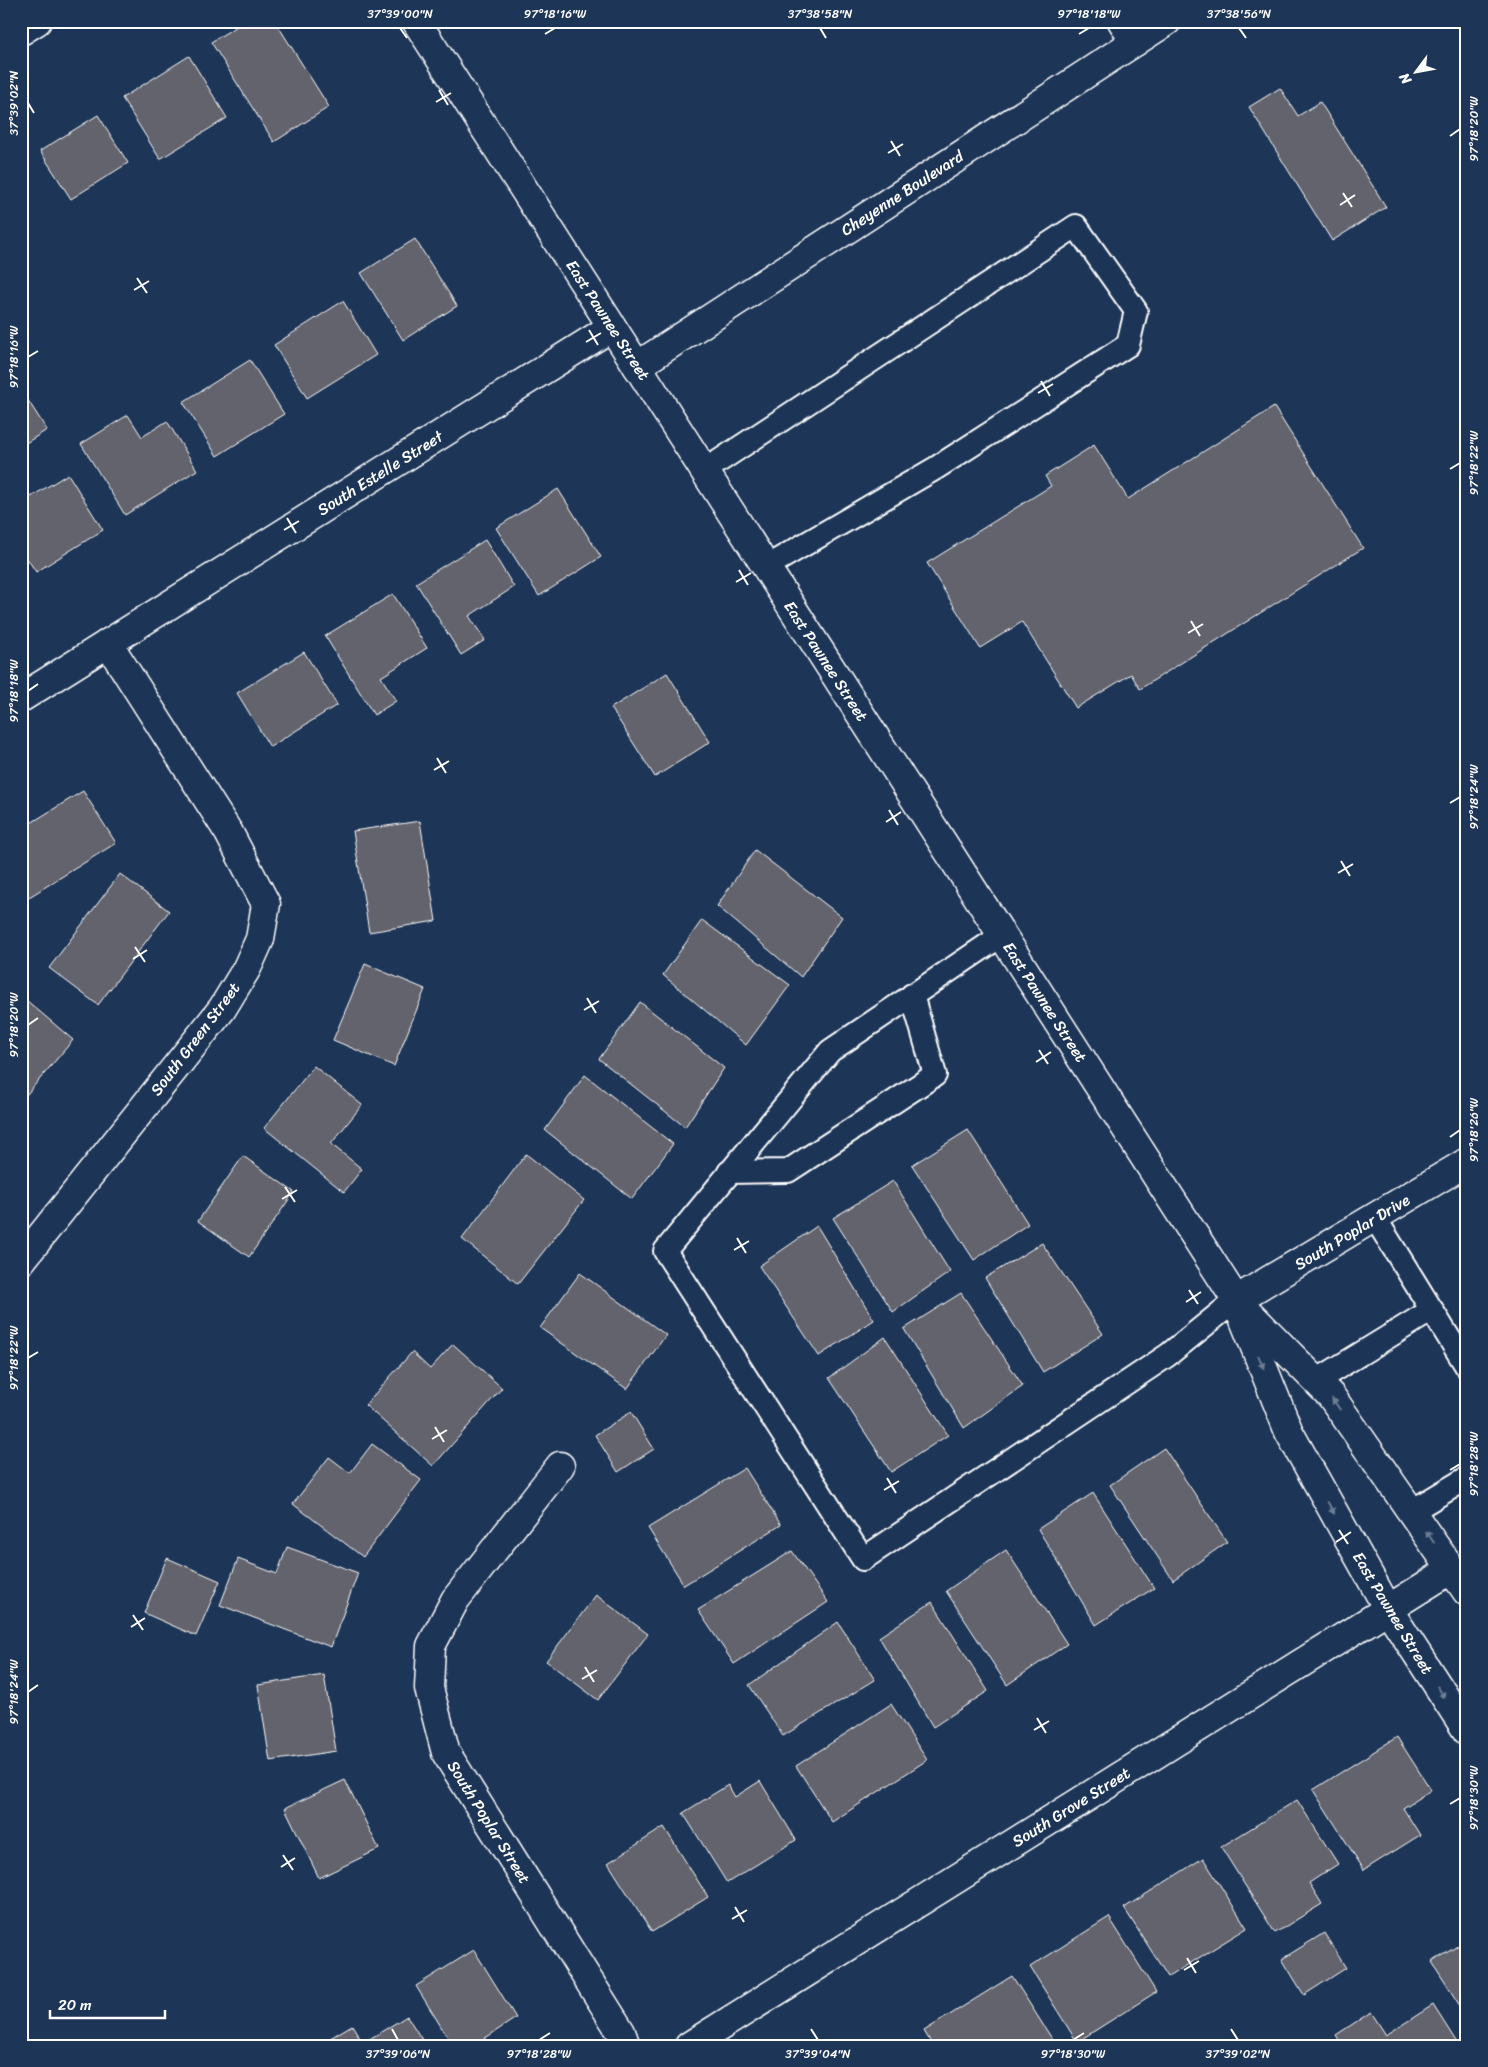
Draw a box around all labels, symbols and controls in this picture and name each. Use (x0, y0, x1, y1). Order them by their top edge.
text: 37°39'00"N (367, 3, 433, 25)
text: 97°18'16"W (524, 3, 587, 25)
text: 37°38'58"N (788, 3, 853, 25)
text: 97°18'18"W (1058, 3, 1121, 25)
text: 37°38'56"N (1207, 3, 1272, 25)
north arrow (1390, 48, 1440, 98)
text: N (1392, 68, 1419, 90)
text: 37°39'02"N (3, 70, 25, 135)
text: 97°18'20"W (1463, 96, 1485, 161)
street label: Cheyenne Boulevard (835, 141, 971, 244)
street label: East Pawnee Street (558, 254, 658, 386)
text: 97°18'16"W (3, 325, 25, 388)
street label: South Estelle Street (311, 422, 449, 524)
text: 97°18'22"W (1463, 430, 1485, 495)
street label: East Pawnee Street (776, 595, 876, 727)
text: 97°18'18"W (3, 659, 25, 722)
text: 97°18'24"W (1463, 764, 1485, 829)
street label: East Pawnee Street (995, 936, 1095, 1068)
street label: South Green Street (142, 976, 248, 1102)
text: 97°18'20"W (3, 992, 25, 1057)
text: 97°18'26"W (1463, 1097, 1485, 1162)
street label: South Poplar Drive (1288, 1186, 1416, 1278)
text: 97°18'22"W (3, 1325, 25, 1390)
one-way arrow (1257, 1355, 1265, 1370)
one-way arrow (1331, 1397, 1341, 1411)
text: 97°18'28"W (1463, 1431, 1485, 1496)
one-way arrow (1327, 1501, 1336, 1514)
one-way arrow (1425, 1530, 1435, 1544)
street label: East Pawnee Street (1345, 1546, 1441, 1680)
text: 97°18'24"W (3, 1659, 25, 1724)
one-way arrow (1437, 1686, 1446, 1699)
street label: South Poplar Street (439, 1754, 539, 1890)
street label: South Grove Street (1006, 1759, 1136, 1855)
text: 97°18'30"W (1463, 1765, 1485, 1830)
scale bar (50, 1987, 165, 2019)
text: 20 m (58, 1992, 92, 2018)
text: 37°39'06"N (366, 2043, 431, 2065)
text: 97°18'28"W (507, 2043, 572, 2065)
text: 37°39'04"N (785, 2043, 851, 2065)
text: 97°18'30"W (1041, 2043, 1106, 2065)
text: 37°39'02"N (1206, 2043, 1271, 2065)

